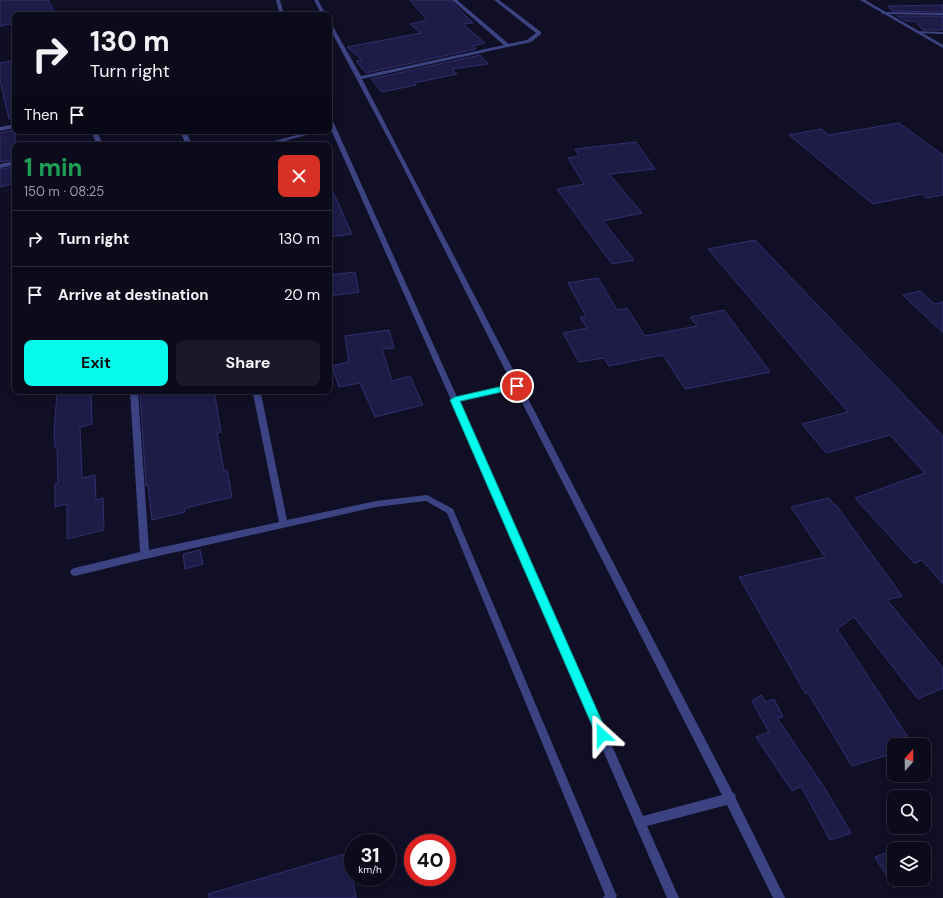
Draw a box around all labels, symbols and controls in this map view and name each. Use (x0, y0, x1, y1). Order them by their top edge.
text: 130 m (90, 23, 170, 60)
icon: right (24, 28, 76, 80)
text: Turn right (90, 59, 170, 83)
icon: arrive (66, 104, 88, 126)
text: Then (24, 105, 58, 125)
text: 1 min (24, 152, 82, 183)
button: close (278, 155, 320, 197)
text: 150 m · 08:25 (24, 183, 104, 200)
icon: right (24, 228, 46, 250)
text: Turn right (58, 229, 129, 249)
text: 130 m (279, 229, 320, 249)
icon: arrive (24, 284, 46, 306)
text: Arrive at destination (58, 285, 209, 305)
text: 20 m (284, 285, 320, 305)
button: Exit (24, 340, 168, 386)
button: Share (176, 340, 320, 386)
pin (500, 369, 534, 403)
icon: arrive (506, 375, 528, 397)
position arrow (581, 714, 623, 756)
north arrow (887, 738, 931, 782)
map controls (887, 738, 931, 886)
button: search (887, 790, 931, 834)
speed limit sign: 40 (404, 834, 456, 886)
text: 31 (360, 842, 380, 868)
button: layers (887, 842, 931, 886)
text: km/h (358, 863, 382, 876)

